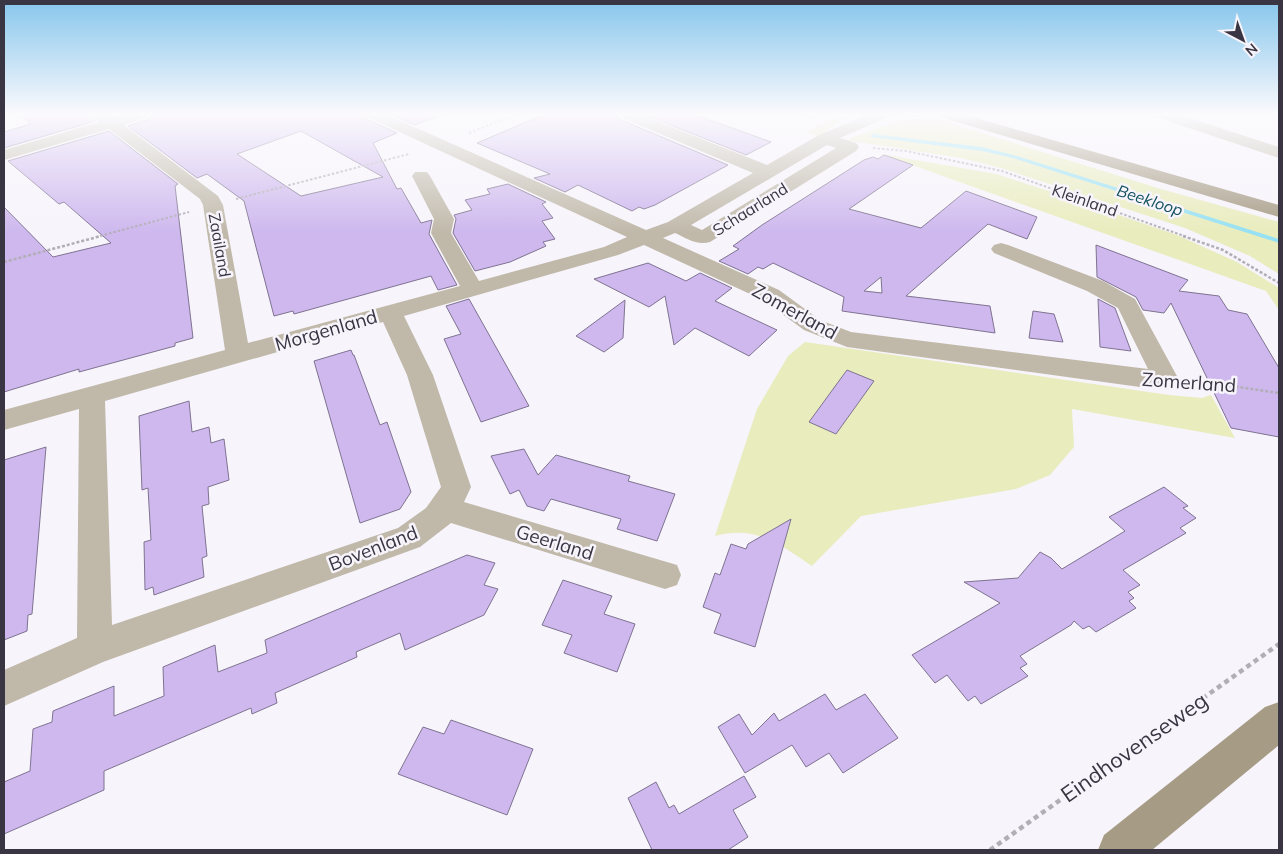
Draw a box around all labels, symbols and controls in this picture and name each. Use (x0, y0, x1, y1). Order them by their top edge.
north arrow (1218, 15, 1268, 65)
text: N (1242, 40, 1261, 60)
street label: Schaarland (709, 178, 791, 240)
street label: Kleinland (1049, 179, 1121, 221)
water label: Beekloop (1114, 180, 1186, 220)
street label: Zaailand (205, 211, 235, 279)
street label: Zomerland (748, 278, 842, 344)
street label: Morgenland (272, 304, 380, 356)
street label: Zomerland (1141, 367, 1237, 397)
street label: Geerland (513, 519, 597, 565)
street label: Bovenland (325, 520, 421, 576)
street label: Eindhovenseweg (1055, 686, 1213, 808)

